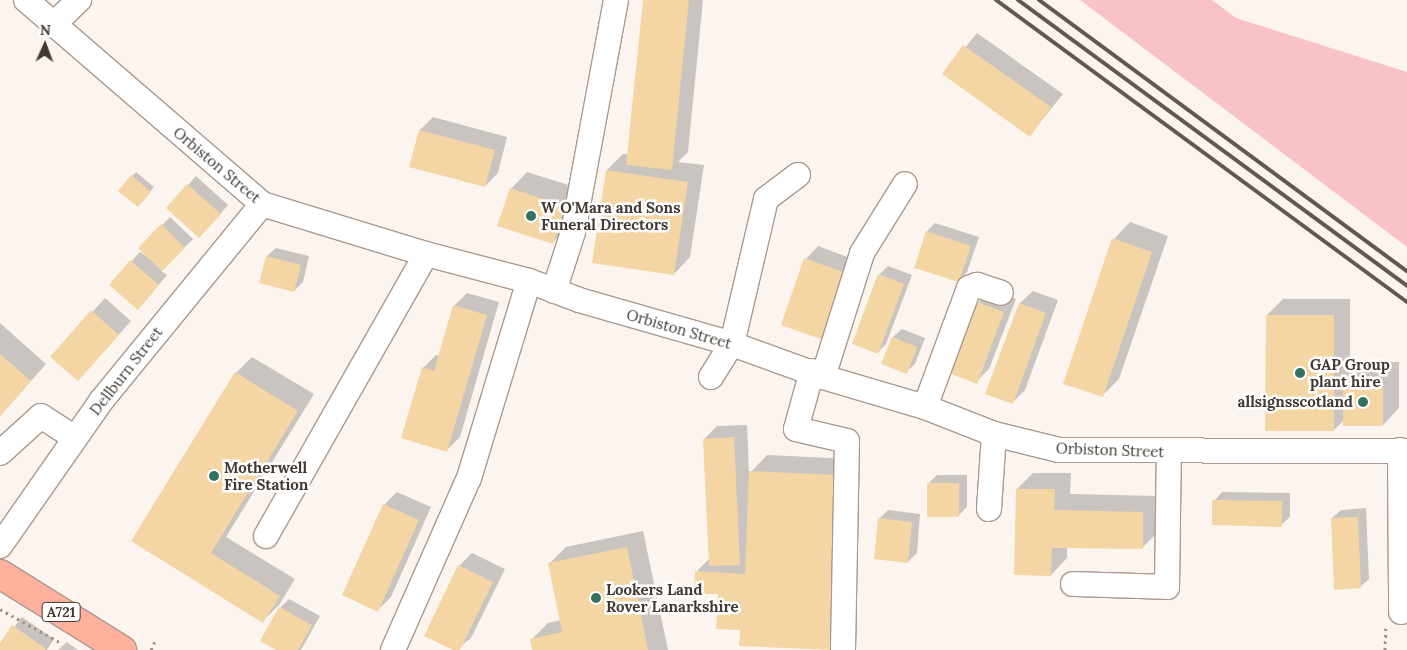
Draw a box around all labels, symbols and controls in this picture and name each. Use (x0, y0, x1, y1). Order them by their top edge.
north arrow (20, 20, 70, 70)
text: N (40, 21, 51, 39)
street label: Orbiston Street (170, 123, 264, 207)
place label: W O'Mara and Sons Funeral Directors (541, 198, 680, 233)
marker: W O'Mara and Sons Funeral Directors (525, 210, 537, 222)
street label: Orbiston Street (624, 305, 734, 353)
street label: Dellburn Street (86, 323, 166, 419)
place label: GAP Group plant hire (1310, 355, 1390, 390)
marker: GAP Group plant hire (1294, 367, 1306, 379)
place label: allsignsscotland (1238, 393, 1353, 411)
marker: allsignsscotland (1357, 396, 1369, 408)
street label: Orbiston Street (1056, 439, 1164, 461)
place label: Motherwell Fire Station (224, 458, 308, 493)
marker: Motherwell Fire Station (208, 470, 220, 482)
place label: Lookers Land Rover Lanarkshire (606, 580, 739, 615)
marker: Lookers Land Rover Lanarkshire (590, 592, 602, 604)
road number: A721 (41, 600, 81, 624)

